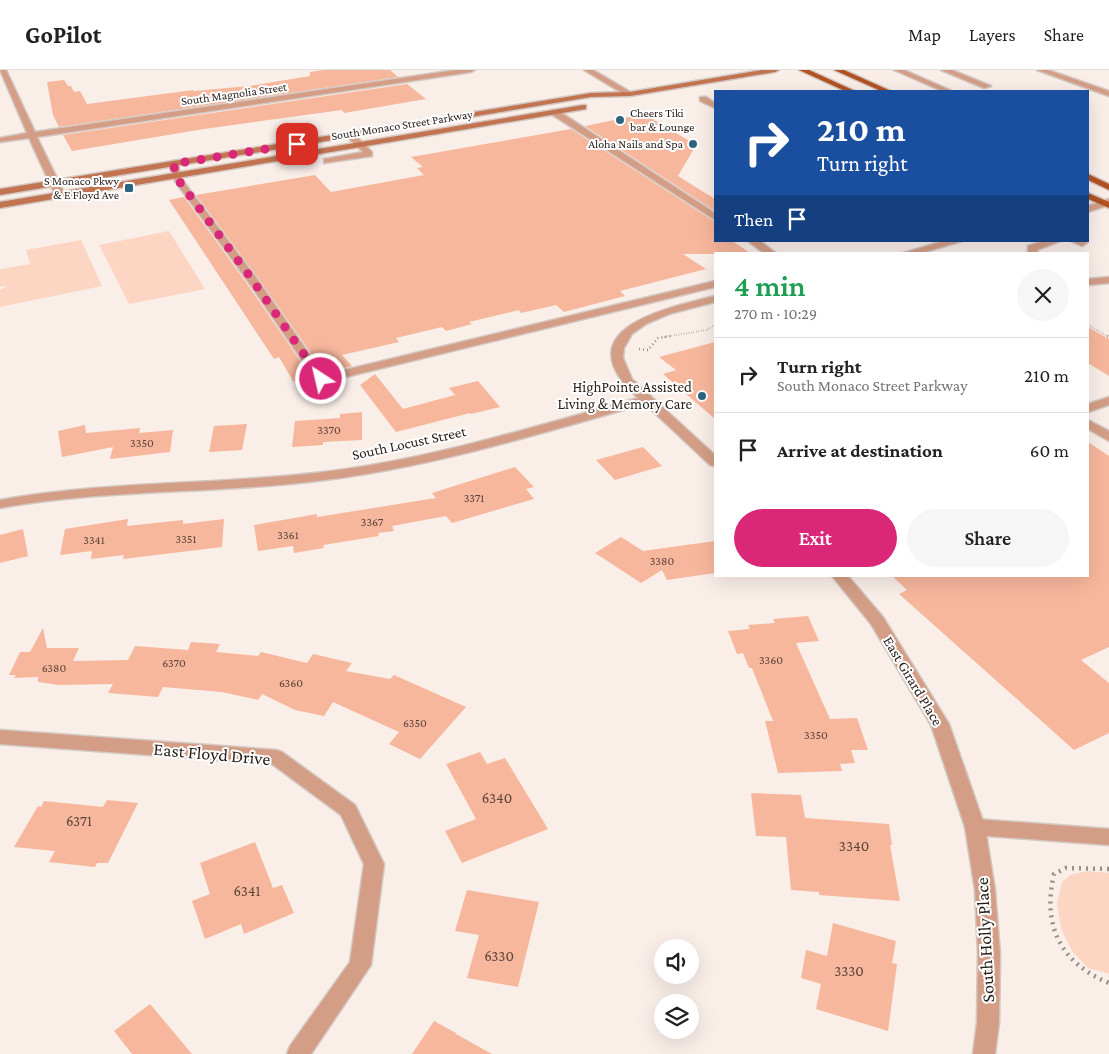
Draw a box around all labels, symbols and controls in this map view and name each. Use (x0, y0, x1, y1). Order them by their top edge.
text: GoPilot (25, 21, 101, 48)
text: Map (908, 25, 941, 45)
text: Layers (969, 25, 1016, 45)
text: Share (1044, 25, 1084, 45)
street label: South Magnolia Street (180, 80, 289, 108)
place label: Cheers Tiki bar & Lounge (630, 106, 695, 134)
street label: South Monaco Street Parkway (330, 107, 474, 143)
icon: right (734, 110, 799, 175)
text: 210 m (817, 110, 906, 149)
marker: Cheers Tiki bar & Lounge (614, 114, 626, 126)
pin (276, 123, 318, 165)
icon: arrive (283, 130, 311, 158)
place label: Aloha Nails and Spa (588, 137, 683, 151)
marker: Aloha Nails and Spa (687, 138, 699, 150)
text: Turn right (817, 151, 908, 176)
place label: S Monaco Pkwy & E Floyd Ave (44, 174, 119, 202)
marker: S Monaco Pkwy & E Floyd Ave (123, 182, 135, 194)
icon: arrive (783, 205, 811, 233)
text: Then (734, 209, 773, 230)
text: 4 min (734, 269, 806, 302)
button: close (1017, 269, 1069, 321)
text: 270 m · 10:29 (734, 305, 817, 322)
position arrow (294, 352, 346, 404)
text: Turn right (777, 356, 862, 377)
icon: right (734, 361, 762, 389)
text: 210 m (1024, 365, 1069, 386)
text: South Monaco Street Parkway (777, 377, 968, 394)
place label: HighPointe Assisted Living & Memory Care (557, 379, 692, 413)
marker: HighPointe Assisted Living & Memory Care (696, 390, 708, 402)
house number: 3370 (317, 423, 341, 437)
street label: South Locust Street (351, 423, 468, 463)
house number: 3350 (130, 436, 154, 450)
icon: arrive (734, 436, 762, 464)
text: Arrive at destination (777, 440, 943, 461)
text: 60 m (1030, 440, 1069, 461)
house number: 3371 (464, 491, 484, 505)
button: Exit (734, 509, 897, 567)
button: Share (907, 509, 1069, 567)
house number: 3367 (361, 515, 384, 529)
house number: 3361 (277, 528, 299, 542)
house number: 3351 (176, 532, 196, 546)
house number: 3341 (83, 533, 105, 547)
house number: 3380 (650, 554, 675, 568)
street label: East Girard Place (880, 634, 946, 729)
house number: 3360 (759, 653, 783, 667)
house number: 6370 (162, 656, 186, 670)
house number: 6380 (42, 661, 67, 675)
house number: 6360 (279, 676, 303, 690)
house number: 6350 (403, 716, 427, 730)
house number: 3350 (804, 728, 828, 742)
street label: East Floyd Drive (153, 739, 271, 769)
house number: 6340 (482, 790, 512, 806)
house number: 6371 (66, 813, 92, 829)
house number: 3340 (839, 838, 869, 854)
street label: South Holly Place (972, 877, 998, 1003)
house number: 6341 (234, 883, 260, 899)
map controls (654, 939, 699, 1039)
button: sound (654, 939, 699, 984)
house number: 6330 (484, 948, 514, 964)
house number: 3330 (834, 963, 864, 979)
button: layers (654, 994, 699, 1039)

